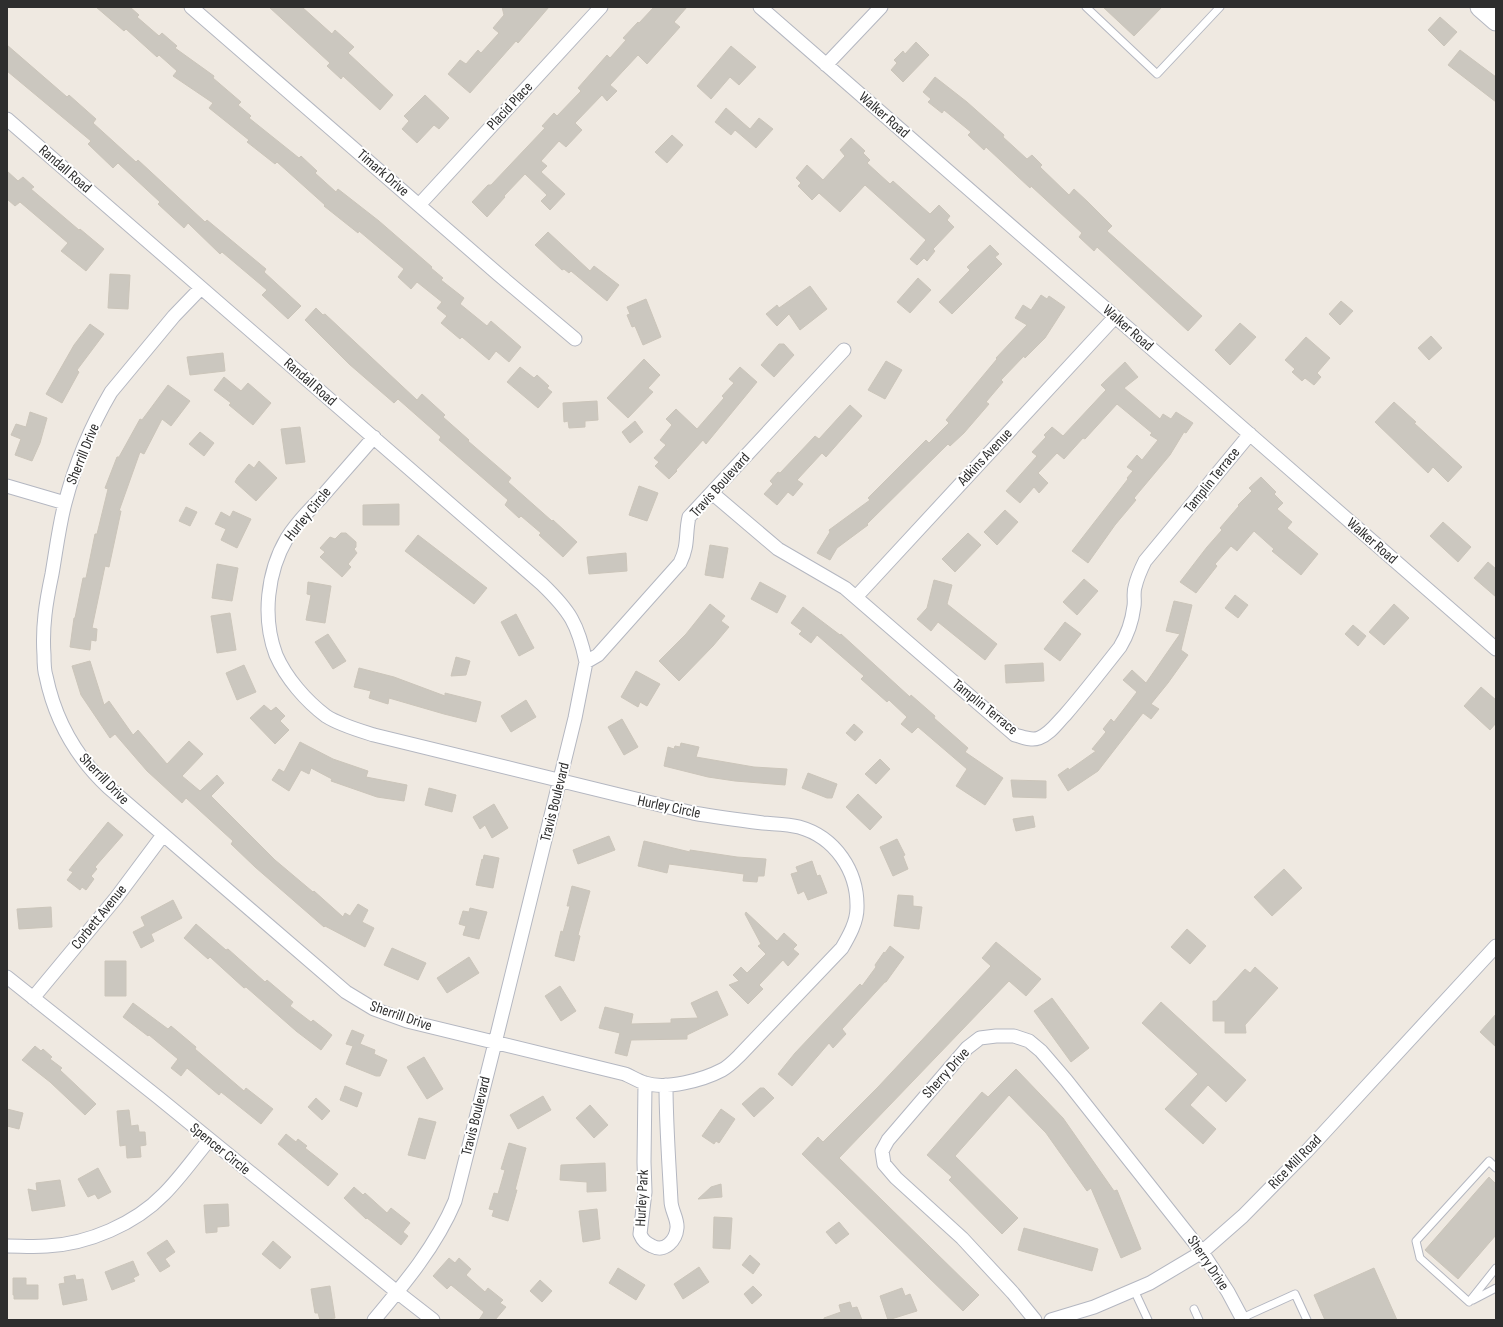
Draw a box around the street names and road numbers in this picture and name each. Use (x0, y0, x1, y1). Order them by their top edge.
street label: Placid Place (483, 78, 537, 134)
street label: Walker Road (855, 88, 913, 142)
street label: Randall Road (35, 141, 95, 197)
street label: Timark Drive (353, 145, 413, 201)
street label: Walker Road (1099, 301, 1157, 355)
street label: Randall Road (280, 354, 340, 410)
street label: Sherrill Drive (62, 421, 104, 487)
street label: Adkins Avenue (953, 424, 1016, 490)
street label: Tamplin Terrace (1180, 443, 1244, 517)
street label: Travis Boulevard (686, 449, 754, 521)
street label: Hurley Circle (280, 483, 336, 545)
street label: Walker Road (1343, 514, 1401, 568)
street label: Tamplin Terrace (948, 675, 1022, 739)
street label: Sherrill Drive (75, 749, 133, 809)
street label: Travis Boulevard (536, 761, 574, 843)
street label: Hurley Circle (636, 791, 702, 823)
street label: Corbett Avenue (67, 881, 131, 953)
street label: Sherrill Drive (367, 997, 435, 1035)
street label: Sherry Drive (918, 1044, 974, 1102)
street label: Travis Boulevard (457, 1075, 495, 1157)
street label: Spencer Circle (186, 1119, 254, 1179)
street label: Rice Mill Road (1264, 1131, 1326, 1193)
street label: Hurley Park (631, 1169, 653, 1227)
street label: Sherry Drive (1183, 1232, 1233, 1294)

